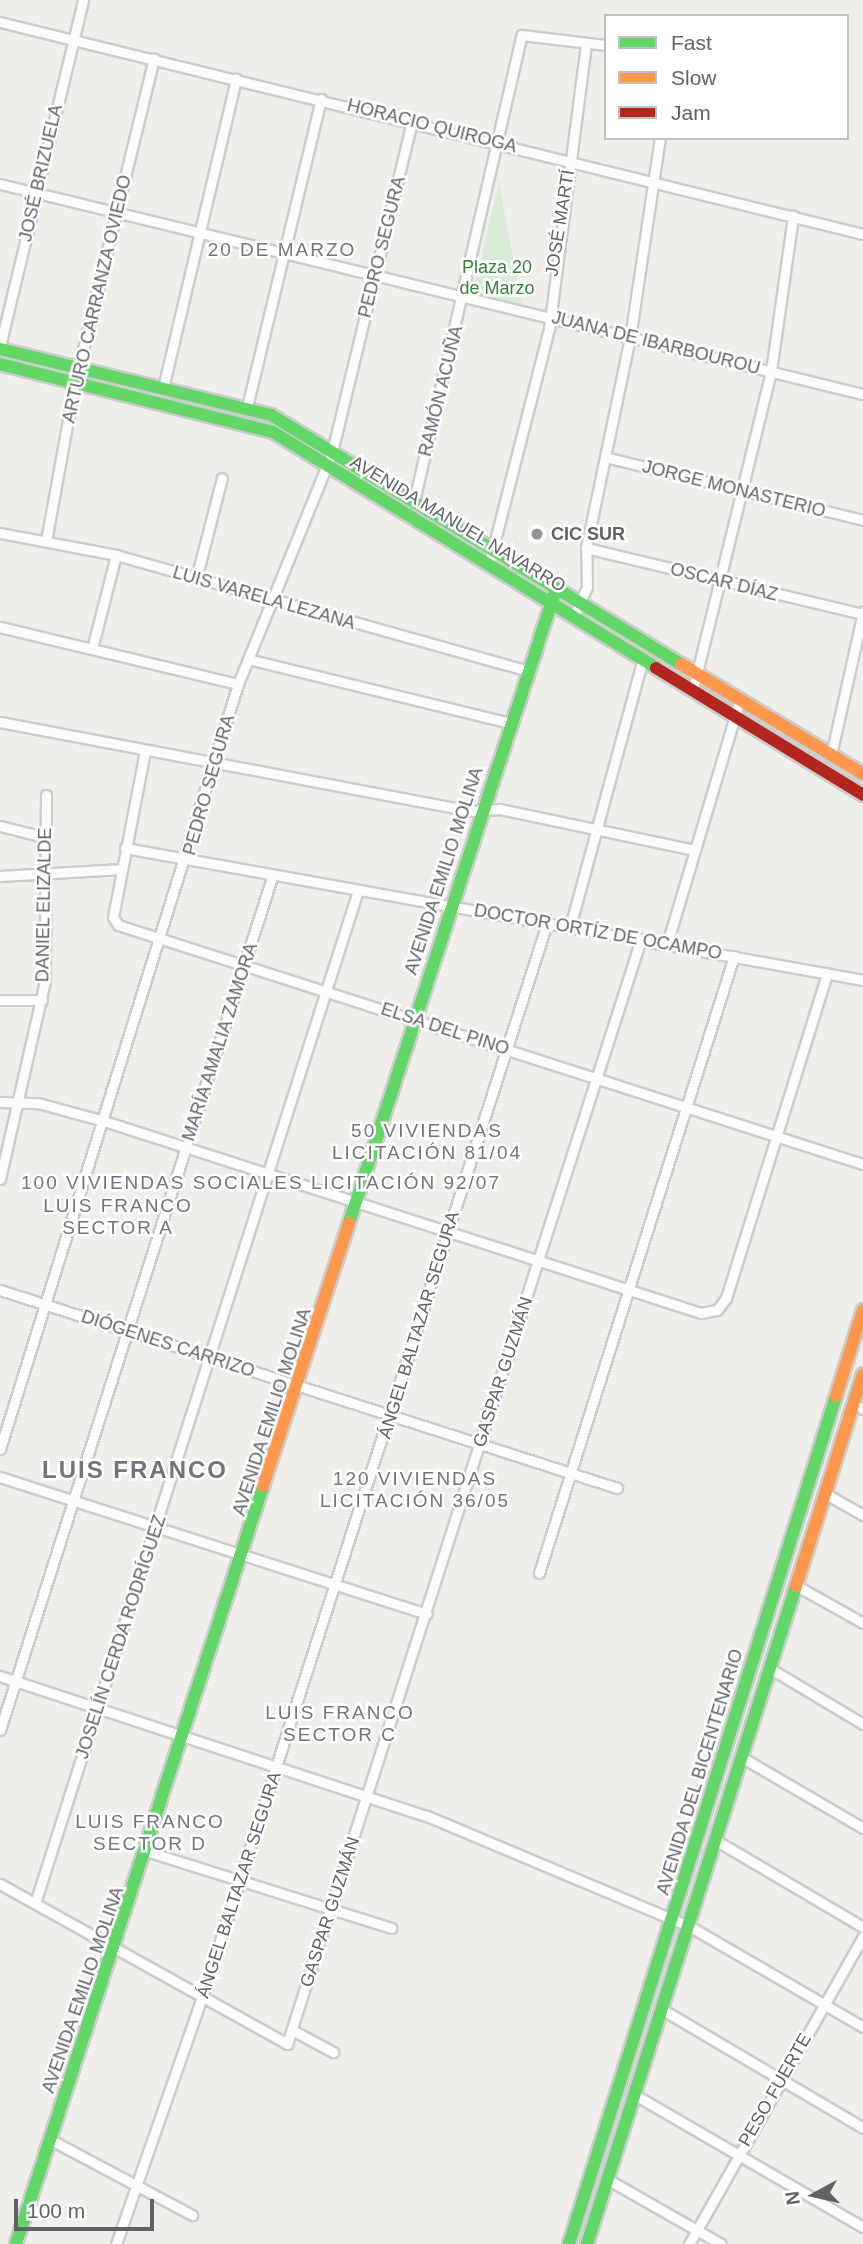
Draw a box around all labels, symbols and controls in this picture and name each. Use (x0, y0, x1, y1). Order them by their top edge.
legend (604, 14, 849, 140)
text: Fast (671, 31, 712, 54)
text: Slow (671, 66, 717, 89)
street label: HORACIO QUIROGA (345, 94, 519, 158)
text: Jam (671, 101, 711, 124)
street label: JOSÉ BRIZUELA (15, 102, 67, 244)
street label: JOSÉ MARTÍ (541, 168, 579, 278)
street label: ARTURO CARRANZA OVIEDO (58, 172, 136, 426)
street label: PEDRO SEGURA (354, 174, 410, 320)
district label: 20 DE MARZO (209, 239, 355, 261)
park label: Plaza 20 de Marzo (459, 257, 535, 300)
street label: JUANA DE IBARBOUROU (549, 307, 763, 379)
street label: RAMÓN ACUÑA (414, 323, 468, 459)
street label: AVENIDA MANUEL NAVARRO (346, 451, 570, 597)
street label: JORGE MONASTERIO (640, 456, 828, 522)
place label: CIC SUR (551, 523, 625, 545)
marker: CIC SUR (529, 526, 545, 542)
street label: OSCAR DÍAZ (668, 558, 780, 606)
street label: LUIS VARELA LEZANA (170, 561, 358, 635)
street label: PEDRO SEGURA (179, 712, 239, 858)
street label: AVENIDA EMILIO MOLINA (400, 764, 488, 978)
street label: DANIEL ELIZALDE (32, 827, 56, 983)
street label: DOCTOR ORTÍZ DE OCAMPO (472, 900, 724, 964)
street label: MARÍA AMALIA ZAMORA (177, 939, 263, 1145)
street label: ELSA DEL PINO (377, 998, 513, 1060)
district label: 50 VIVIENDAS LICITACIÓN 81/04 (334, 1120, 520, 1164)
district label: 100 VIVIENDAS SOCIALES LICITACIÓN 92/07 (26, 1172, 496, 1194)
district label: LUIS FRANCO SECTOR A (45, 1195, 191, 1239)
street label: ÁNGEL BALTAZAR SEGURA (374, 1208, 464, 1442)
street label: GASPAR GUZMÁN (469, 1294, 537, 1450)
street label: AVENIDA EMILIO MOLINA (228, 1305, 316, 1519)
street label: DIÓGENES CARRIZO (79, 1306, 257, 1382)
district label: LUIS FRANCO (43, 1456, 227, 1484)
district label: 120 VIVIENDAS LICITACIÓN 36/05 (322, 1468, 508, 1512)
street label: JOSELÍN CERDA RODRÍGUEZ (71, 1512, 171, 1762)
street label: AVENIDA DEL BICENTENARIO (652, 1646, 748, 1898)
district label: LUIS FRANCO SECTOR C (267, 1702, 413, 1746)
street label: ÁNGEL BALTAZAR SEGURA (192, 1769, 286, 2001)
district label: LUIS FRANCO SECTOR D (77, 1811, 223, 1855)
street label: GASPAR GUZMÁN (296, 1834, 364, 1990)
street label: AVENIDA EMILIO MOLINA (37, 1884, 129, 2096)
street label: PESO FUERTE (734, 2030, 816, 2150)
north arrow (779, 2160, 849, 2230)
scale bar (18, 2184, 158, 2228)
text: N (781, 2190, 804, 2206)
text: 100 m (27, 2199, 85, 2222)

